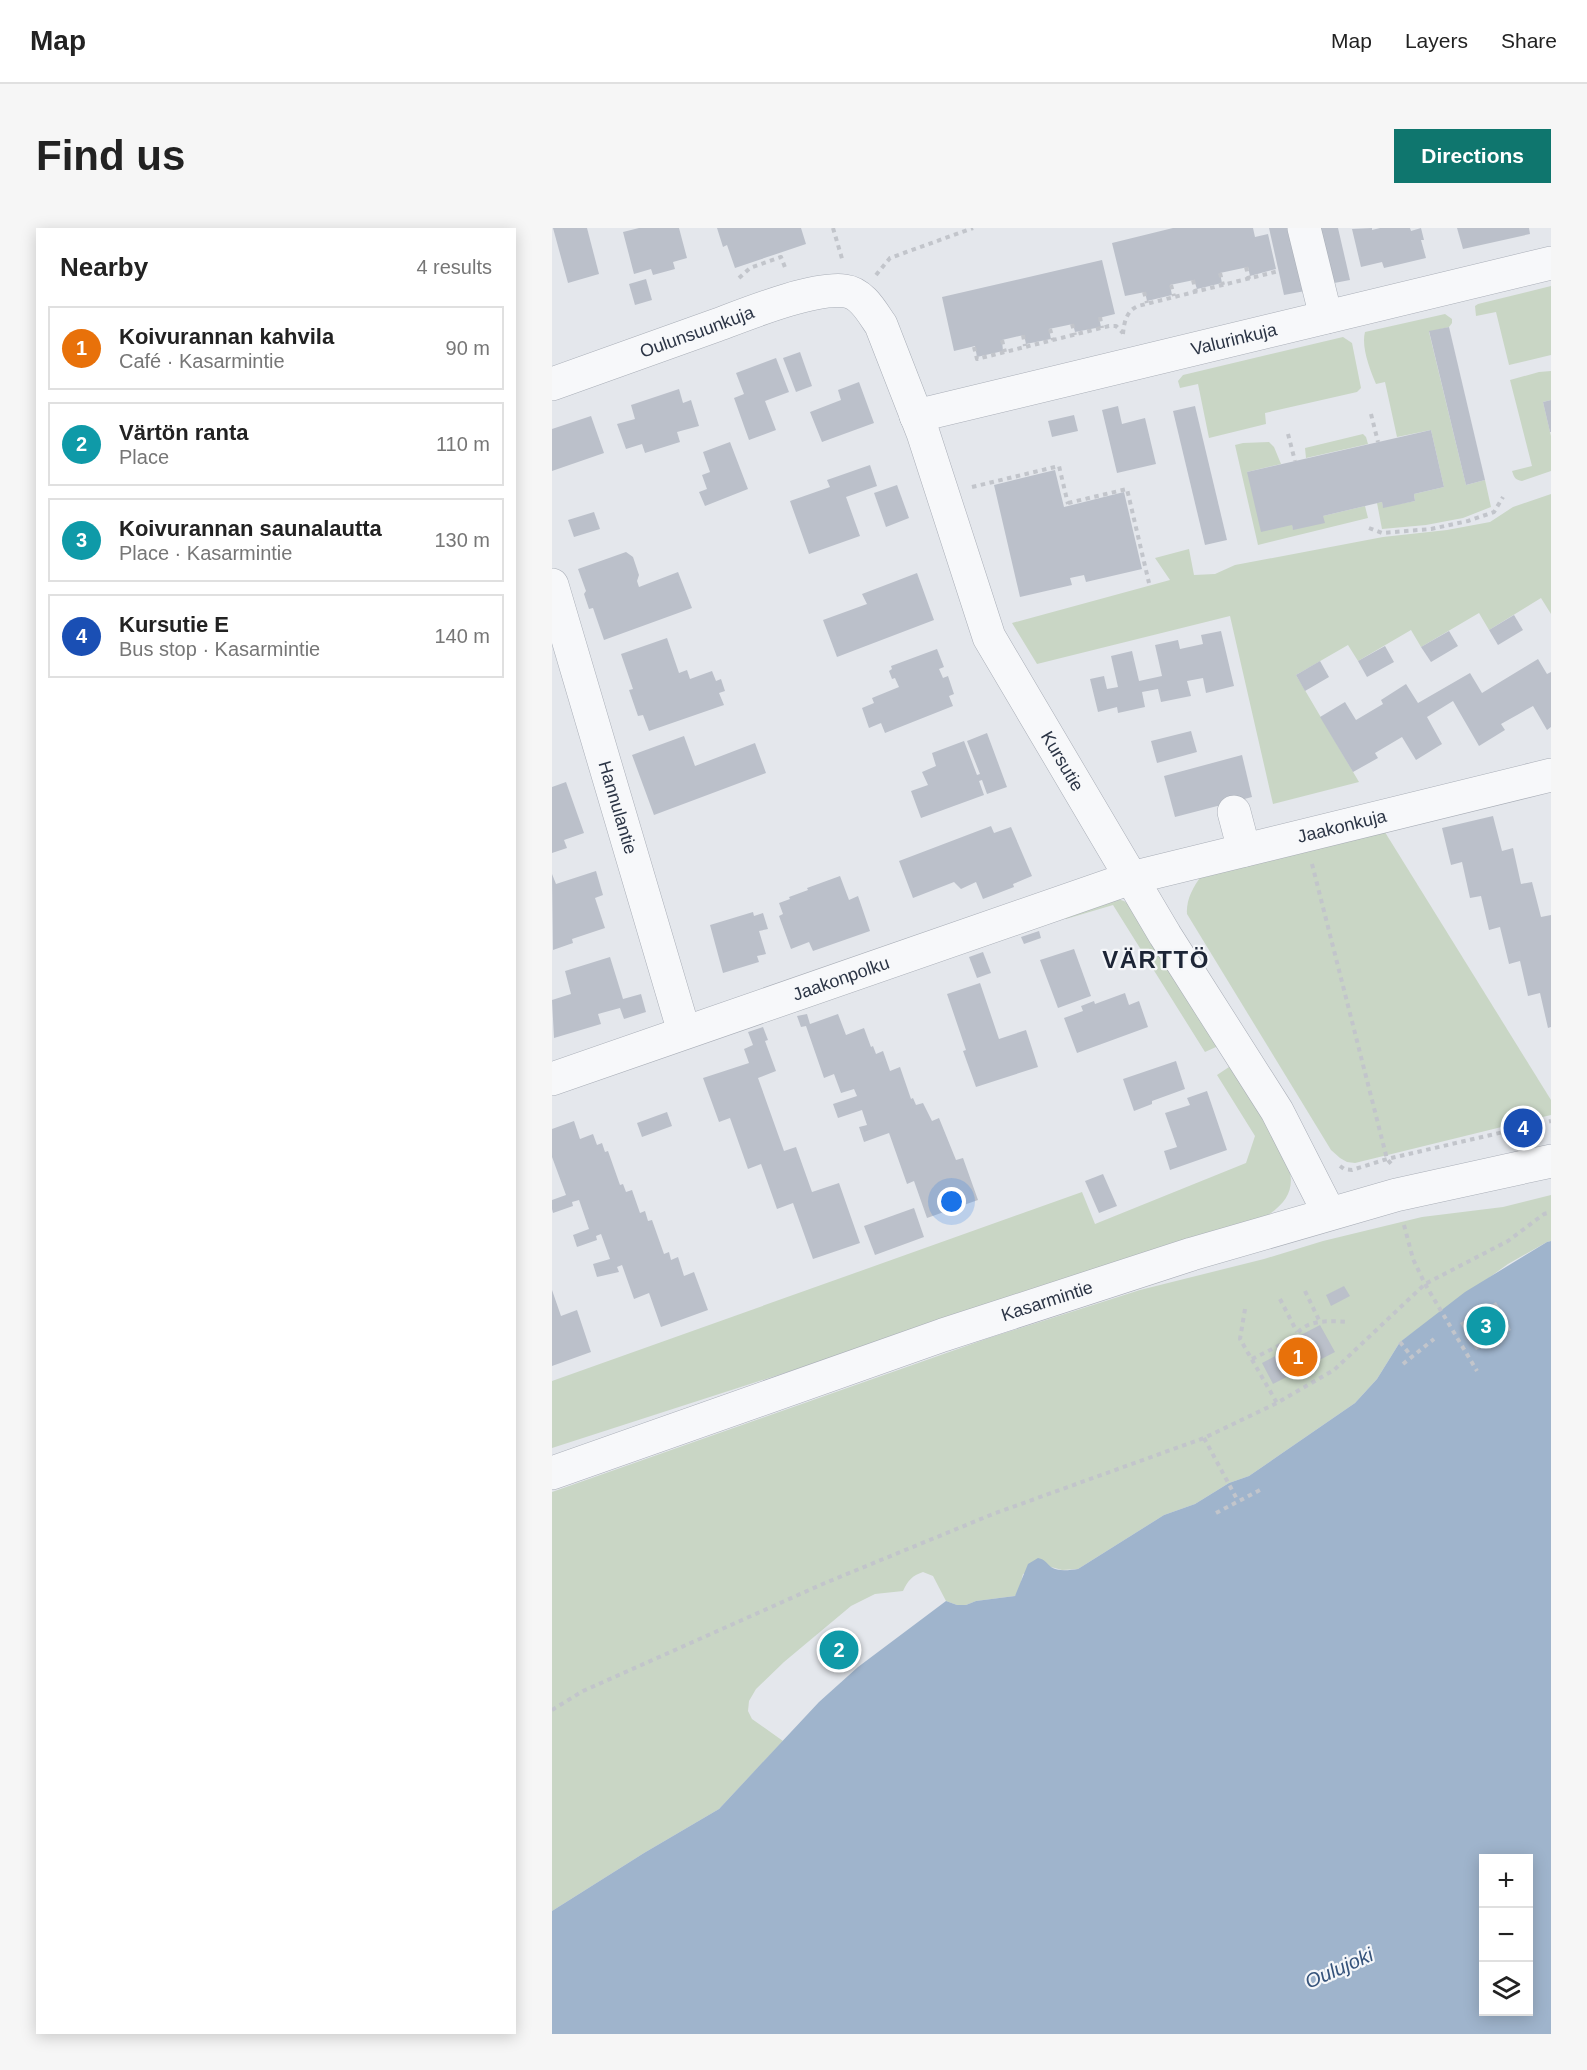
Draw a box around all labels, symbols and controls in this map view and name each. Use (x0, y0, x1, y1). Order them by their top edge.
text: Map (30, 25, 86, 56)
text: Map (1331, 29, 1372, 52)
text: Layers (1405, 29, 1468, 52)
text: Share (1501, 29, 1557, 52)
button: Directions (1394, 129, 1551, 183)
text: Find us (36, 132, 185, 179)
text: Nearby (60, 252, 148, 282)
text: 4 results (416, 256, 492, 278)
street label: Oulunsuunkuja (637, 302, 758, 362)
street label: Valurinkuja (1189, 319, 1280, 359)
text: Koivurannan kahvila (119, 324, 334, 349)
text: 1 (76, 337, 87, 359)
text: 90 m (446, 337, 490, 359)
text: Café · Kasarmintie (119, 350, 285, 372)
text: Värtön ranta (119, 420, 249, 445)
text: 2 (76, 433, 87, 455)
text: 110 m (436, 433, 490, 455)
text: Place (119, 446, 169, 468)
text: Koivurannan saunalautta (119, 516, 382, 541)
text: 3 (76, 529, 87, 551)
text: 130 m (434, 529, 490, 551)
text: Place · Kasarmintie (119, 542, 292, 564)
text: Kursutie E (119, 612, 229, 637)
text: 4 (76, 625, 87, 647)
text: 140 m (434, 625, 490, 647)
text: Bus stop · Kasarmintie (119, 638, 320, 660)
street label: Kursutie (1037, 727, 1088, 795)
street label: Hannulantie (595, 759, 641, 856)
street label: Jaakonkuja (1295, 805, 1389, 847)
district label: VÄRTTÖ (1102, 946, 1210, 973)
street label: Jaakonpolku (790, 953, 892, 1005)
pin: 4 (1504, 1106, 1542, 1150)
your location (937, 1187, 966, 1216)
street label: Kasarmintie (999, 1277, 1095, 1325)
pin: 3 (1466, 1304, 1506, 1348)
pin: 1 (1278, 1334, 1318, 1380)
pin: 2 (820, 1628, 858, 1672)
map controls (1479, 1854, 1533, 2016)
button: + (1479, 1854, 1533, 1908)
button: − (1479, 1908, 1533, 1962)
water label: Oulujoki (1302, 1943, 1377, 1993)
button: layers (1479, 1962, 1533, 2016)

